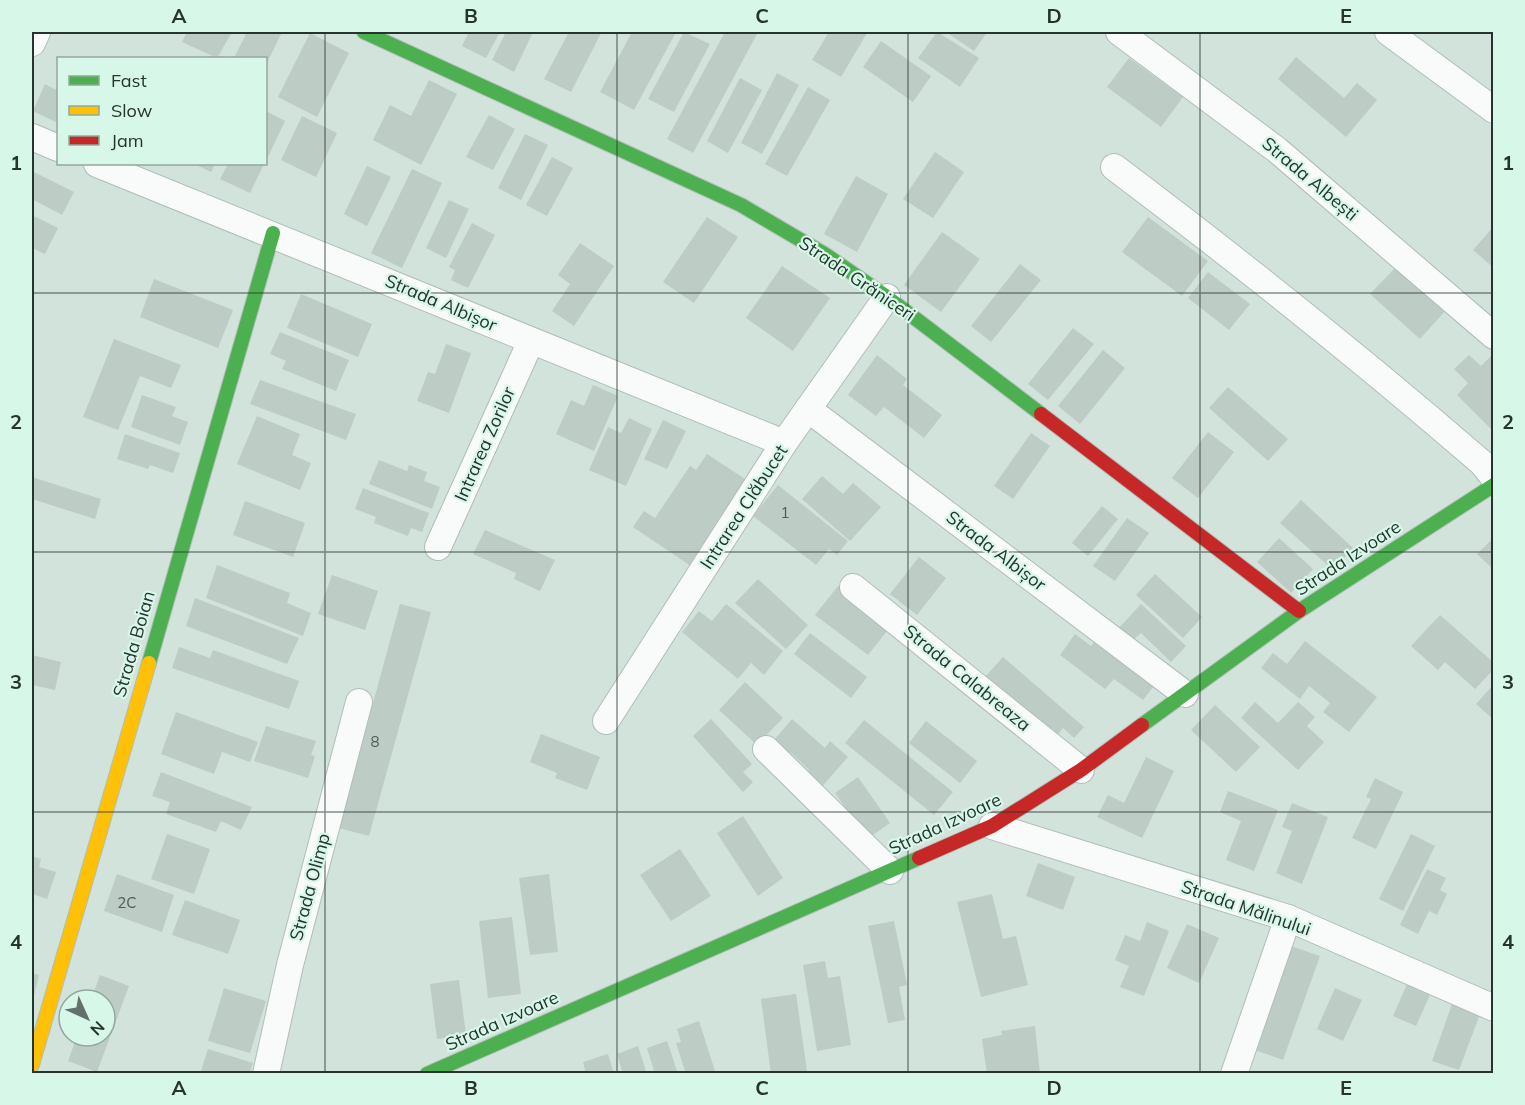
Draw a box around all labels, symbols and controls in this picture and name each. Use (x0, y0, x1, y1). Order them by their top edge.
text: A (172, 3, 187, 28)
text: B (464, 3, 478, 28)
text: C (755, 3, 769, 28)
text: D (1046, 3, 1062, 28)
text: E (1340, 3, 1352, 28)
legend (57, 57, 267, 165)
text: Fast (111, 69, 147, 92)
text: Slow (111, 99, 153, 122)
text: Jam (111, 129, 144, 152)
street label: Strada Albești (1258, 132, 1363, 226)
text: 1 (10, 150, 22, 175)
text: 1 (1502, 150, 1514, 175)
street label: Strada Grăniceri (795, 231, 920, 326)
street label: Strada Albișor (382, 269, 501, 337)
street label: Intrarea Zorilor (449, 382, 520, 505)
text: 2 (10, 409, 22, 434)
text: 2 (1502, 409, 1514, 434)
street label: Intrarea Clăbucet (695, 440, 792, 573)
house number: 1 (780, 503, 790, 522)
street label: Strada Albișor (942, 505, 1051, 596)
street label: Strada Izvoare (1290, 515, 1405, 600)
street label: Strada Boian (107, 588, 160, 700)
street label: Strada Calabreaza (899, 619, 1035, 736)
text: 3 (10, 669, 22, 694)
text: 3 (1502, 669, 1514, 694)
house number: 8 (370, 732, 380, 751)
street label: Strada Izvoare (885, 787, 1005, 860)
street label: Strada Olimp (284, 831, 335, 943)
street label: Strada Mălinului (1178, 875, 1314, 940)
house number: 2C (117, 893, 137, 912)
text: 4 (10, 929, 22, 954)
text: 4 (1502, 929, 1514, 954)
street label: Strada Izvoare (442, 985, 562, 1056)
north arrow (57, 988, 117, 1048)
text: N (86, 1017, 109, 1040)
text: A (172, 1075, 187, 1100)
text: B (464, 1075, 478, 1100)
text: C (755, 1075, 769, 1100)
text: D (1046, 1075, 1062, 1100)
text: E (1340, 1075, 1352, 1100)

